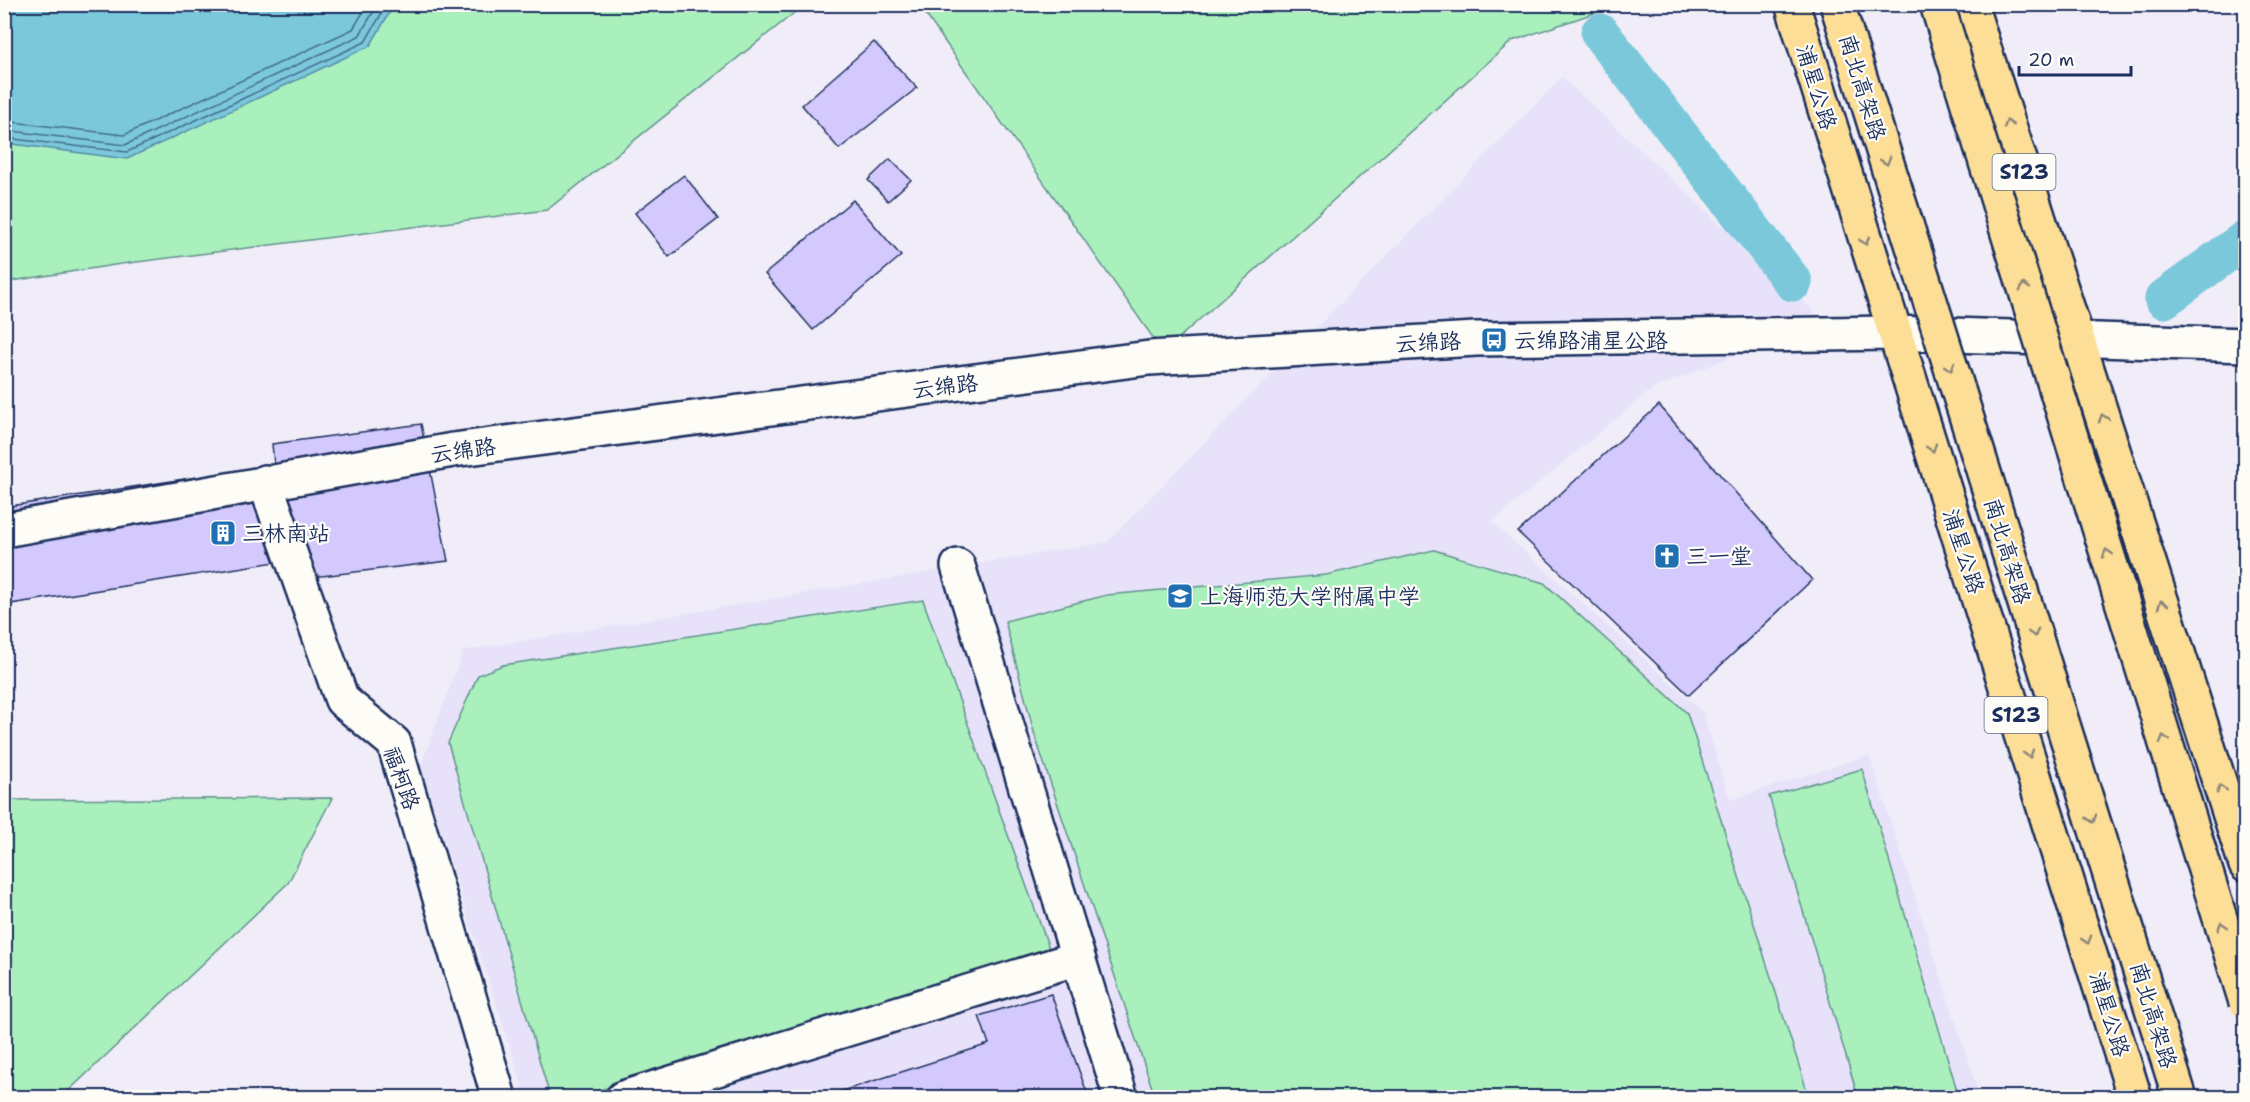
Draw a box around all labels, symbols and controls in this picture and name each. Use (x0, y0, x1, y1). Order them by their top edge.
street label: 南北高架路 (1833, 30, 1892, 144)
scale bar (2019, 39, 2132, 77)
street label: 浦星公路 (1790, 41, 1843, 133)
text: 20 m (2028, 48, 2074, 72)
one-way arrow (2003, 119, 2016, 130)
road number: S123 (1992, 154, 2056, 190)
one-way arrow (1879, 155, 1891, 165)
one-way arrow (1858, 235, 1870, 246)
one-way arrow (2019, 282, 2031, 293)
bus stop icon: 云绵路浦星公路 (1479, 325, 1509, 355)
street label: 云绵路 (1394, 326, 1462, 359)
place label: 云绵路浦星公路 (1514, 326, 1668, 355)
one-way arrow (1943, 361, 1955, 372)
street label: 云绵路 (911, 368, 980, 405)
one-way arrow (2098, 413, 2110, 424)
street label: 云绵路 (428, 432, 498, 469)
one-way arrow (1925, 442, 1937, 453)
street label: 南北高架路 (1978, 494, 2037, 608)
street label: 浦星公路 (1936, 505, 1991, 597)
building icon: 三林南站 (208, 518, 238, 548)
place label: 三林南站 (242, 519, 330, 548)
church icon: 三一堂 (1652, 541, 1682, 571)
place label: 三一堂 (1686, 542, 1752, 571)
one-way arrow (2101, 548, 2114, 559)
school or university icon: 上海师范大学附属中学 (1165, 581, 1195, 611)
place label: 上海师范大学附属中学 (1200, 582, 1420, 611)
one-way arrow (2157, 599, 2169, 610)
one-way arrow (2027, 627, 2039, 638)
road number: S123 (1984, 697, 2048, 733)
one-way arrow (2159, 735, 2171, 745)
street label: 福柯路 (377, 742, 426, 814)
one-way arrow (2022, 748, 2034, 759)
one-way arrow (2216, 784, 2229, 795)
one-way arrow (2085, 813, 2097, 824)
one-way arrow (2217, 921, 2229, 932)
one-way arrow (2080, 934, 2092, 945)
street label: 南北高架路 (2124, 958, 2183, 1072)
street label: 浦星公路 (2083, 968, 2136, 1060)

